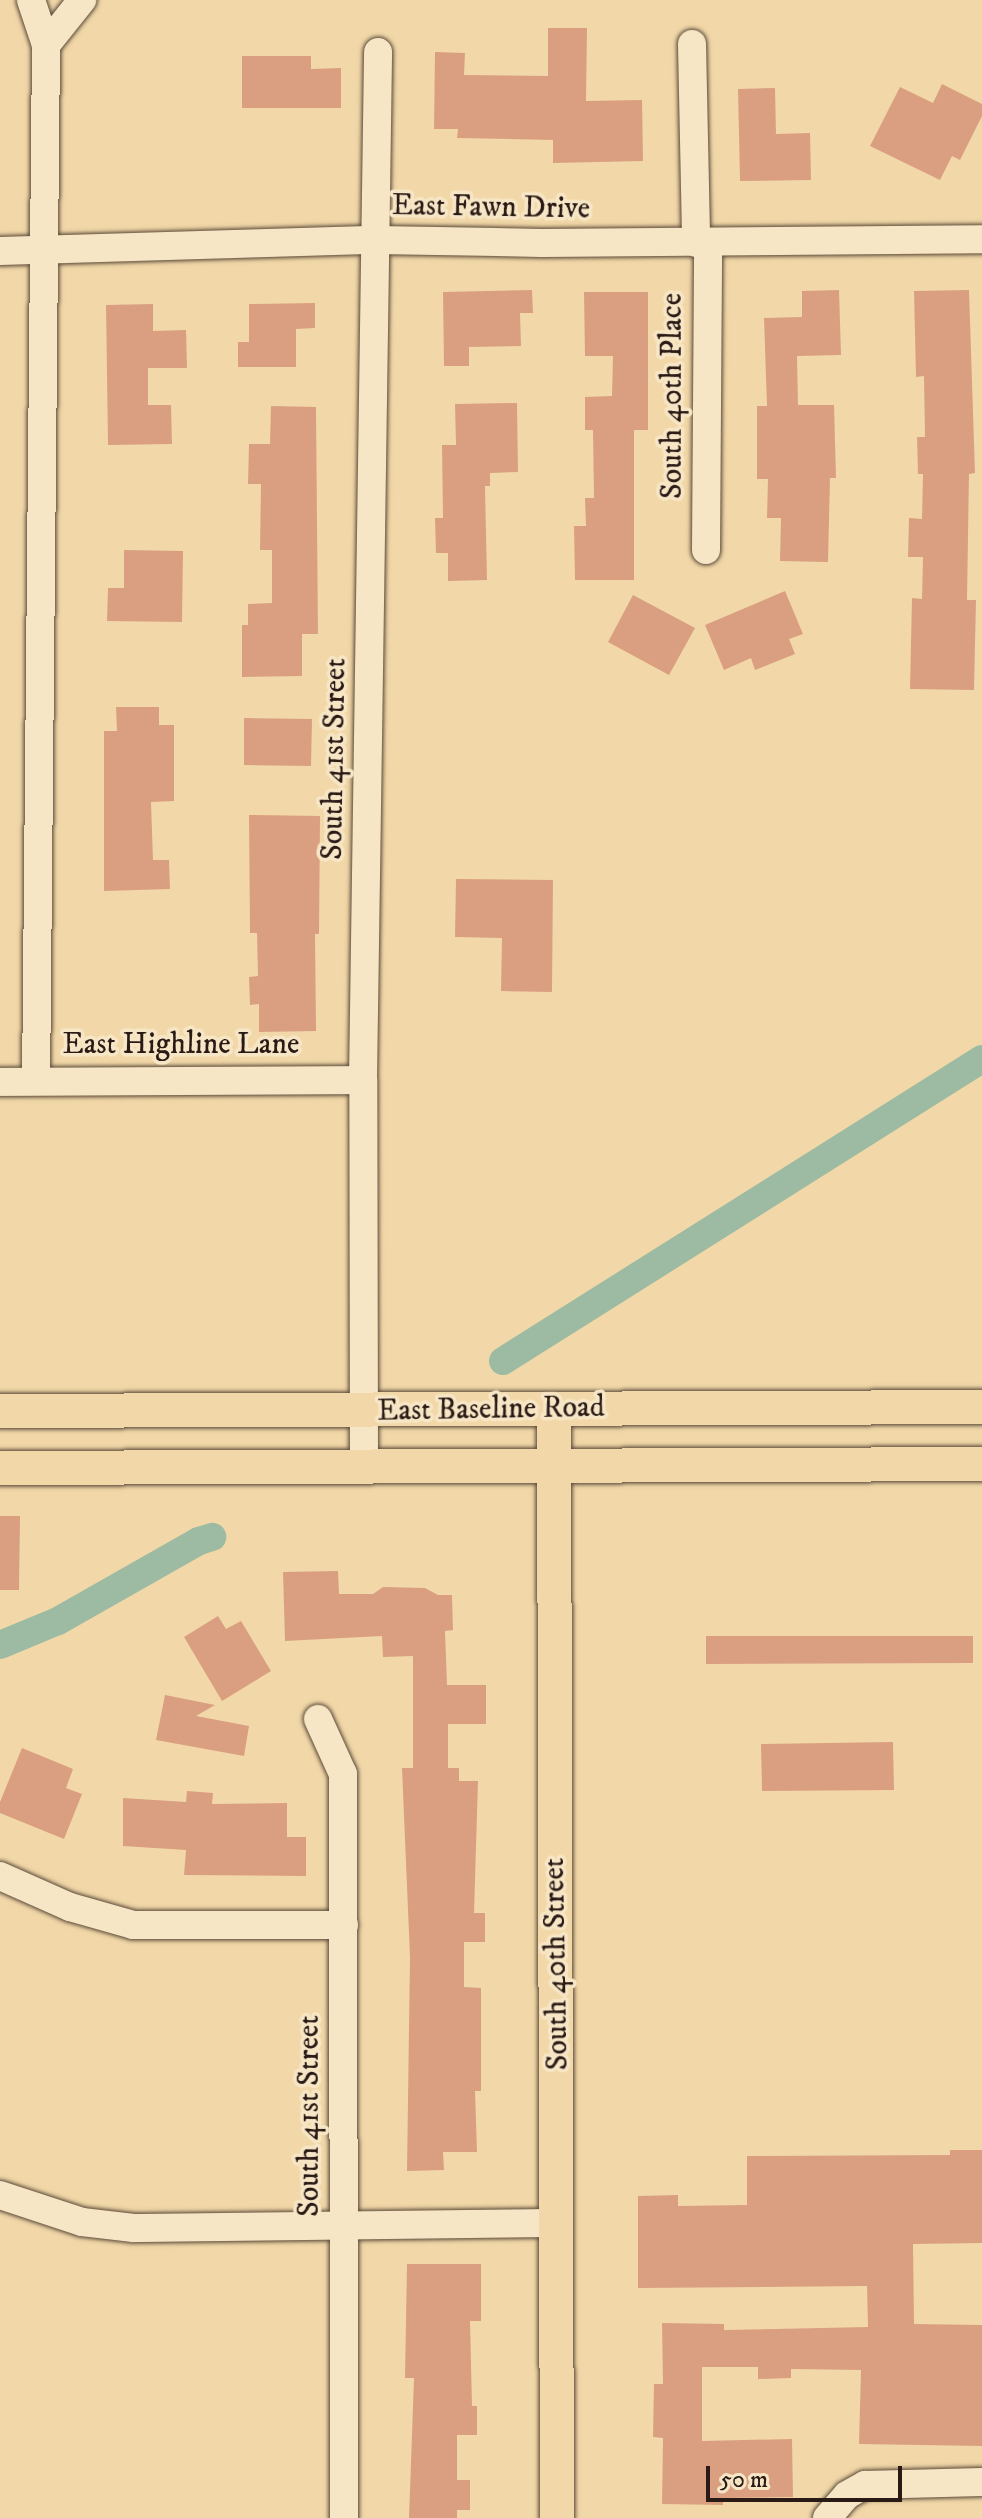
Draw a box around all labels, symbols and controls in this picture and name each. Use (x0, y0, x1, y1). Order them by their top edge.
street label: East Fawn Drive (392, 188, 590, 228)
street label: South 40th Place (655, 293, 691, 499)
street label: South 41st Street (315, 658, 355, 860)
street label: East Highline Lane (63, 1027, 299, 1063)
street label: East Baseline Road (377, 1390, 605, 1430)
street label: South 40th Street (537, 1857, 577, 2071)
street label: South 41st Street (292, 2015, 328, 2217)
scale bar (710, 2450, 906, 2500)
text: 50 m (720, 2465, 768, 2495)

